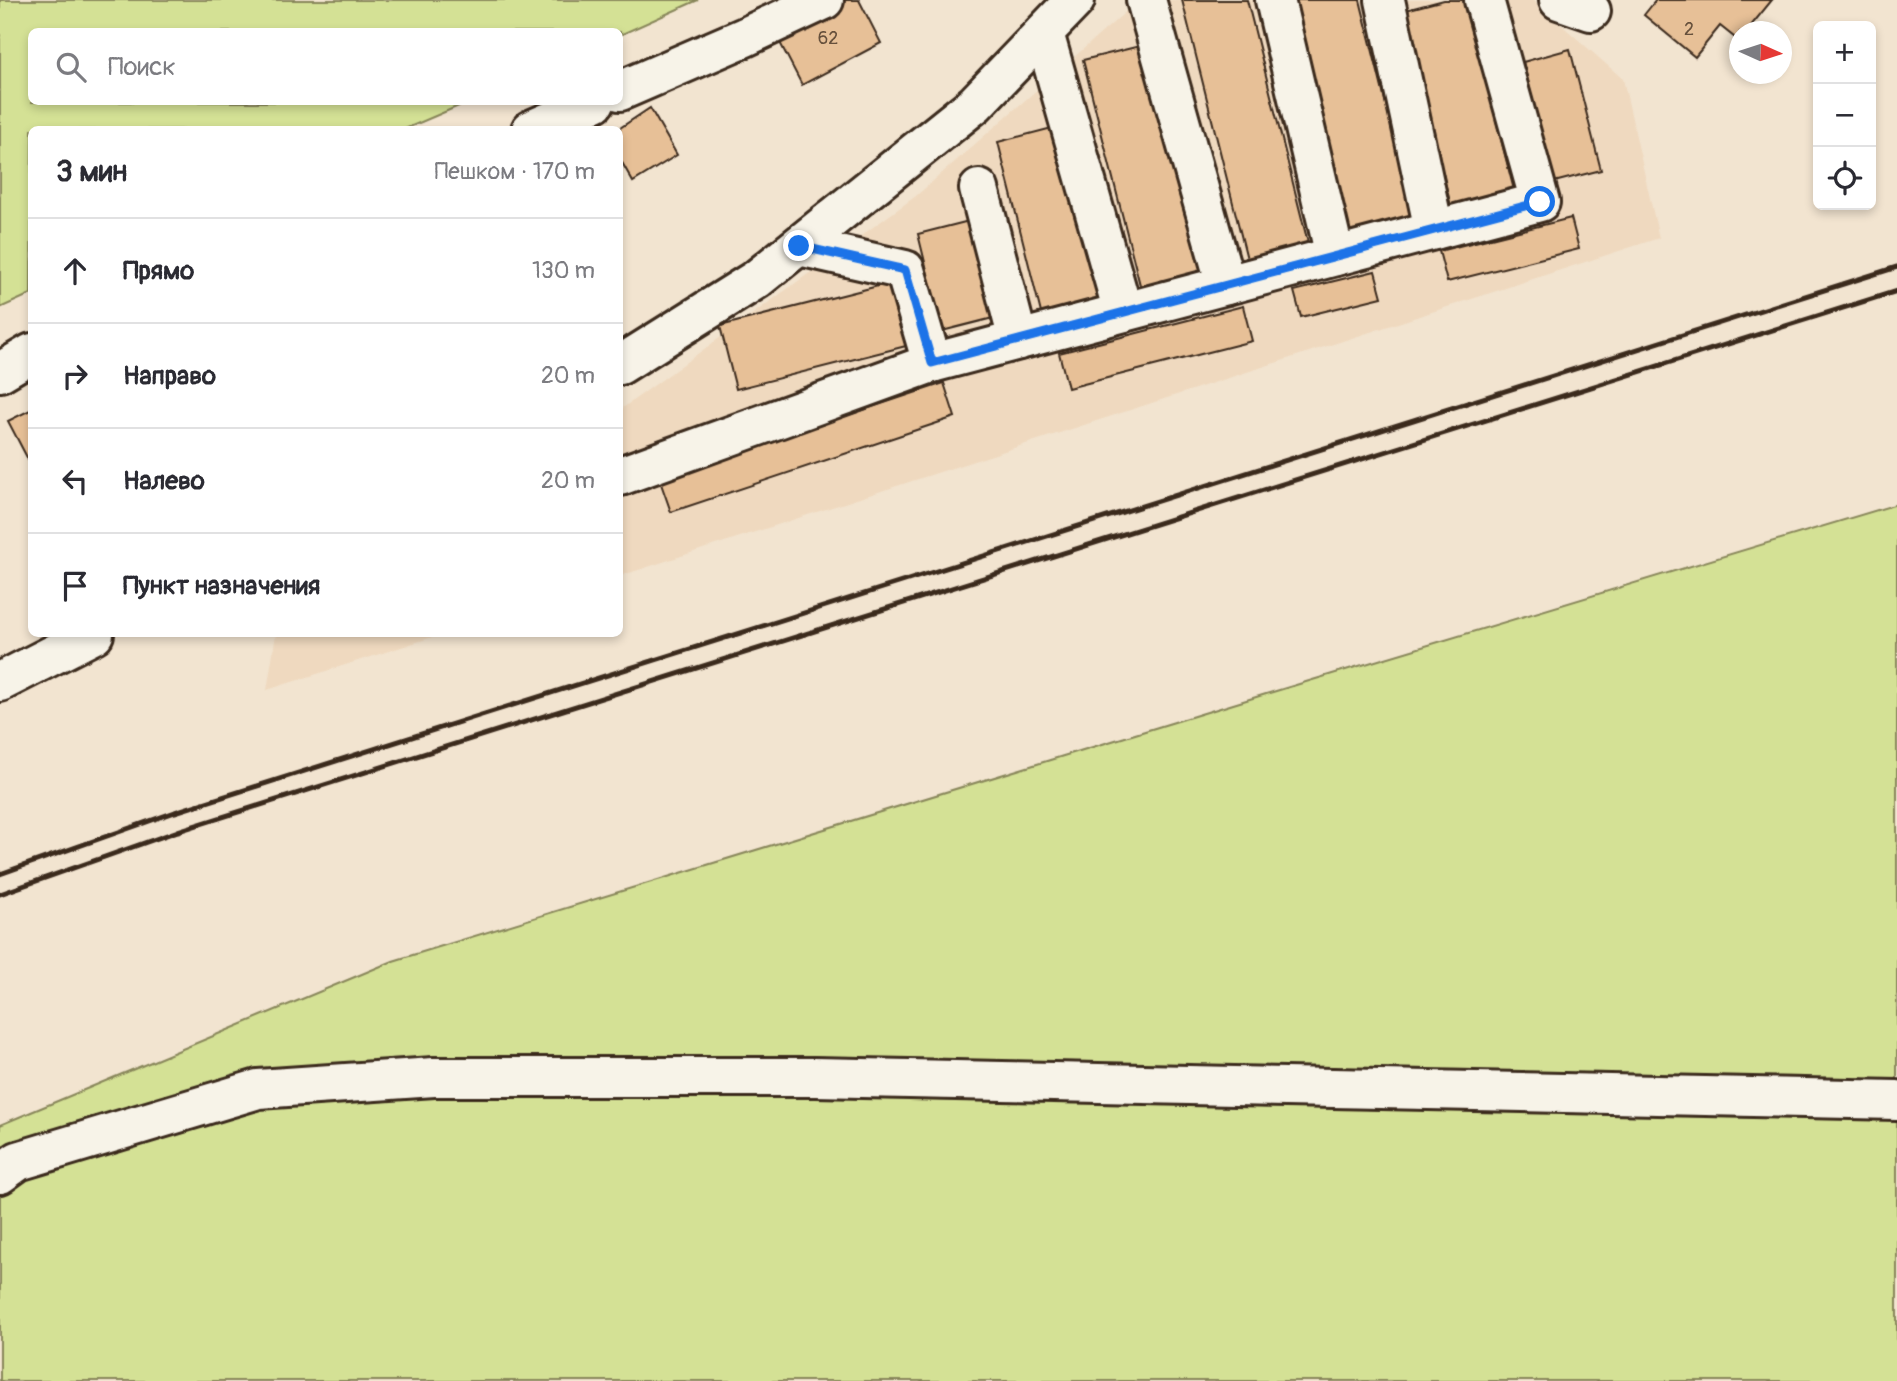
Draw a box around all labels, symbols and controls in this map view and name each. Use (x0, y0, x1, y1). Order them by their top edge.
house number: 2 (1684, 18, 1694, 41)
north arrow (1729, 21, 1792, 84)
map controls (1813, 21, 1876, 210)
button: + (1813, 21, 1876, 84)
house number: 62 (818, 27, 838, 50)
search box (28, 28, 623, 105)
icon: search (52, 48, 90, 86)
text: Поиск (108, 51, 176, 83)
button: − (1813, 84, 1876, 147)
button: locate (1813, 147, 1876, 210)
text: 3 мин (56, 153, 127, 190)
text: Пешком · 170 m (435, 157, 595, 186)
route start (1524, 186, 1555, 217)
route end (783, 230, 814, 261)
icon: ahead (56, 252, 94, 290)
text: Прямо (123, 255, 194, 287)
text: 130 m (532, 256, 595, 285)
icon: right (56, 357, 94, 395)
text: Направо (123, 360, 216, 392)
text: 20 m (541, 361, 595, 390)
icon: left (56, 462, 94, 500)
text: Налево (123, 465, 205, 497)
text: 20 m (541, 466, 595, 495)
icon: arrive (56, 567, 94, 605)
text: Пункт назначения (123, 570, 320, 602)

